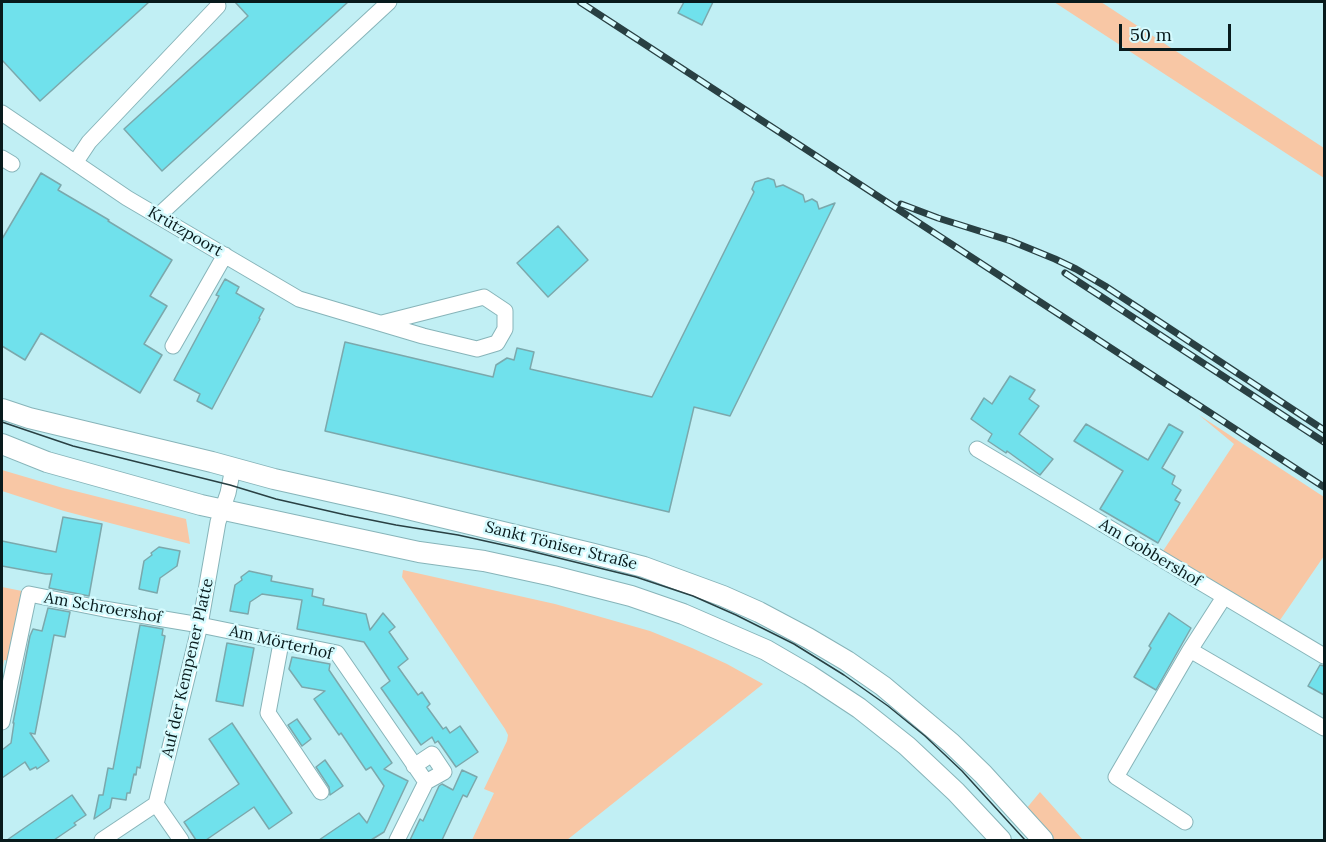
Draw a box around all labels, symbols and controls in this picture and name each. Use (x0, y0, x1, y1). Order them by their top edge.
scale bar (1122, 12, 1234, 50)
text: 50 m (1130, 23, 1172, 46)
street label: Krützpoort (144, 203, 226, 261)
street label: Am Gobbershof (1095, 515, 1205, 591)
street label: Sankt Töniser Straße (483, 518, 639, 574)
street label: Auf der Kempener Platte (158, 577, 218, 759)
street label: Am Schroershof (43, 588, 163, 628)
street label: Am Mörterhof (227, 622, 335, 664)

